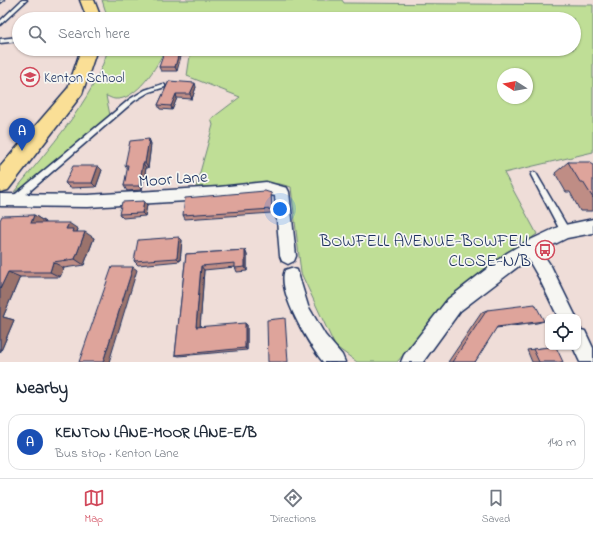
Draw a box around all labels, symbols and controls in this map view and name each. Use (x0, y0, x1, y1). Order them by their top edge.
search box (12, 12, 581, 56)
icon: search (26, 23, 48, 45)
text: Search here (58, 23, 130, 45)
school or university icon: Kenton School (19, 66, 41, 88)
place label: Kenton School (44, 68, 125, 89)
north arrow (497, 68, 533, 104)
pin: A (9, 118, 35, 151)
street label: Moor Lane (138, 165, 209, 194)
your location (270, 199, 290, 219)
place label: BOWFELL AVENUE-BOWFELL CLOSE-N/B (319, 229, 532, 274)
bus stop icon: BOWFELL AVENUE-BOWFELL CLOSE-N/B (534, 239, 556, 261)
map controls (545, 314, 581, 350)
button: locate (545, 314, 581, 350)
text: Nearby (16, 376, 68, 401)
text: KENTON LANE-MOOR LANE-E/B (55, 422, 257, 444)
text: A (26, 433, 34, 452)
text: 140 m (548, 433, 576, 452)
text: Bus stop · Kenton Lane (55, 444, 179, 463)
tab: Map (83, 487, 105, 527)
tab: Directions (270, 487, 316, 527)
tab: Saved (482, 487, 510, 527)

